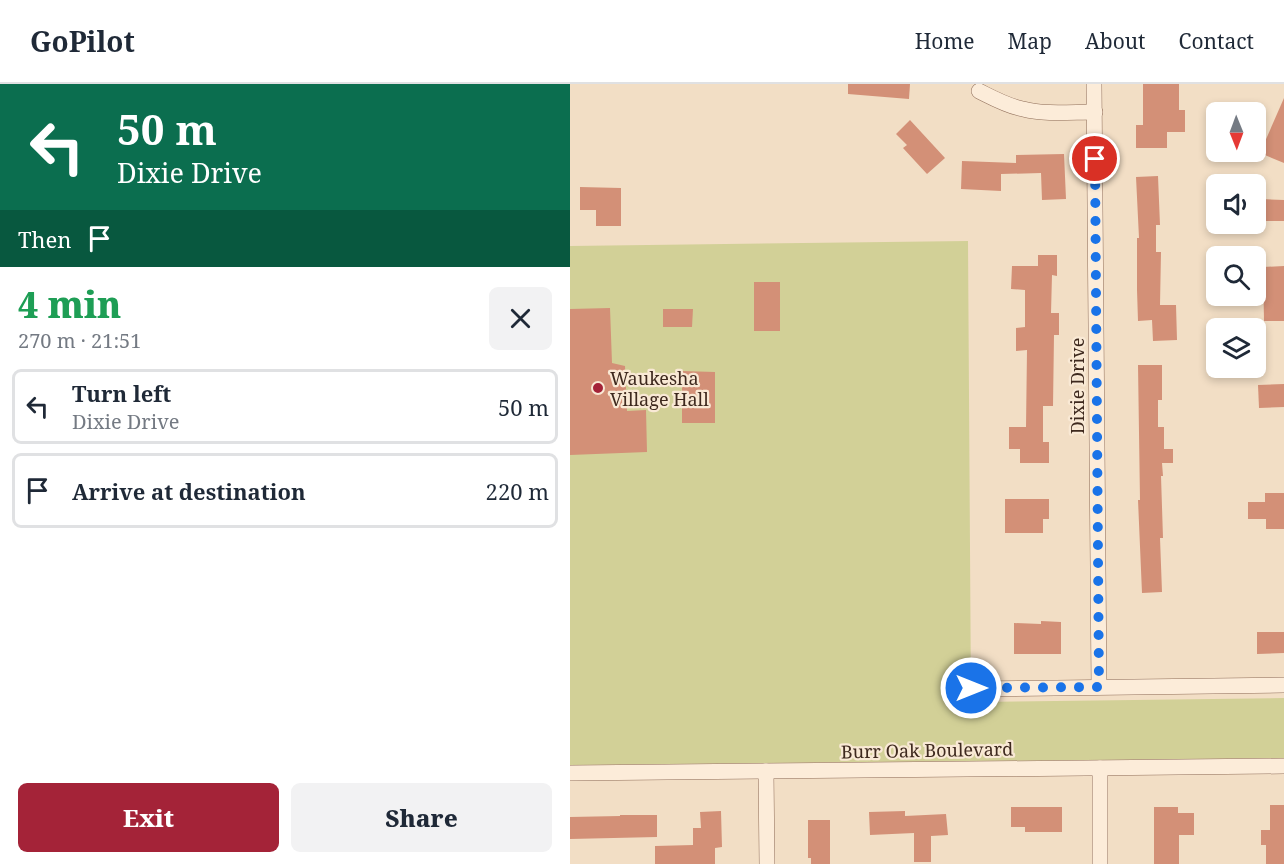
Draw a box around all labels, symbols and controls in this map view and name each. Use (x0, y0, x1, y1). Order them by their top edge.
text: GoPilot (30, 22, 135, 60)
text: Home (915, 27, 975, 55)
text: Map (1008, 27, 1052, 55)
text: About (1085, 27, 1146, 55)
text: Contact (1179, 27, 1254, 55)
text: 50 m (117, 100, 217, 157)
north arrow (1206, 102, 1266, 162)
map controls (1206, 102, 1266, 378)
icon: left (18, 108, 96, 186)
pin (1069, 133, 1120, 184)
icon: arrive (1078, 142, 1111, 175)
text: Dixie Drive (117, 154, 262, 191)
button: sound (1206, 174, 1266, 234)
icon: arrive (83, 222, 116, 255)
text: Then (18, 224, 71, 254)
button: search (1206, 246, 1266, 306)
text: 4 min (18, 280, 121, 329)
button: close (489, 287, 552, 350)
button: layers (1206, 318, 1266, 378)
text: 270 m · 21:51 (18, 327, 141, 354)
street label: Dixie Drive (1065, 338, 1089, 434)
place label: Waukesha Village Hall (610, 366, 709, 411)
text: Turn left (72, 378, 171, 408)
marker: Waukesha Village Hall (591, 381, 605, 395)
icon: left (21, 390, 54, 423)
text: 50 m (498, 392, 549, 422)
text: Dixie Drive (72, 408, 179, 435)
icon: arrive (21, 474, 54, 507)
text: Arrive at destination (72, 476, 306, 506)
text: 220 m (486, 476, 549, 506)
position arrow (939, 656, 1003, 720)
street label: Burr Oak Boulevard (841, 736, 1013, 764)
button: Exit (18, 783, 279, 852)
button: Share (291, 783, 552, 852)

